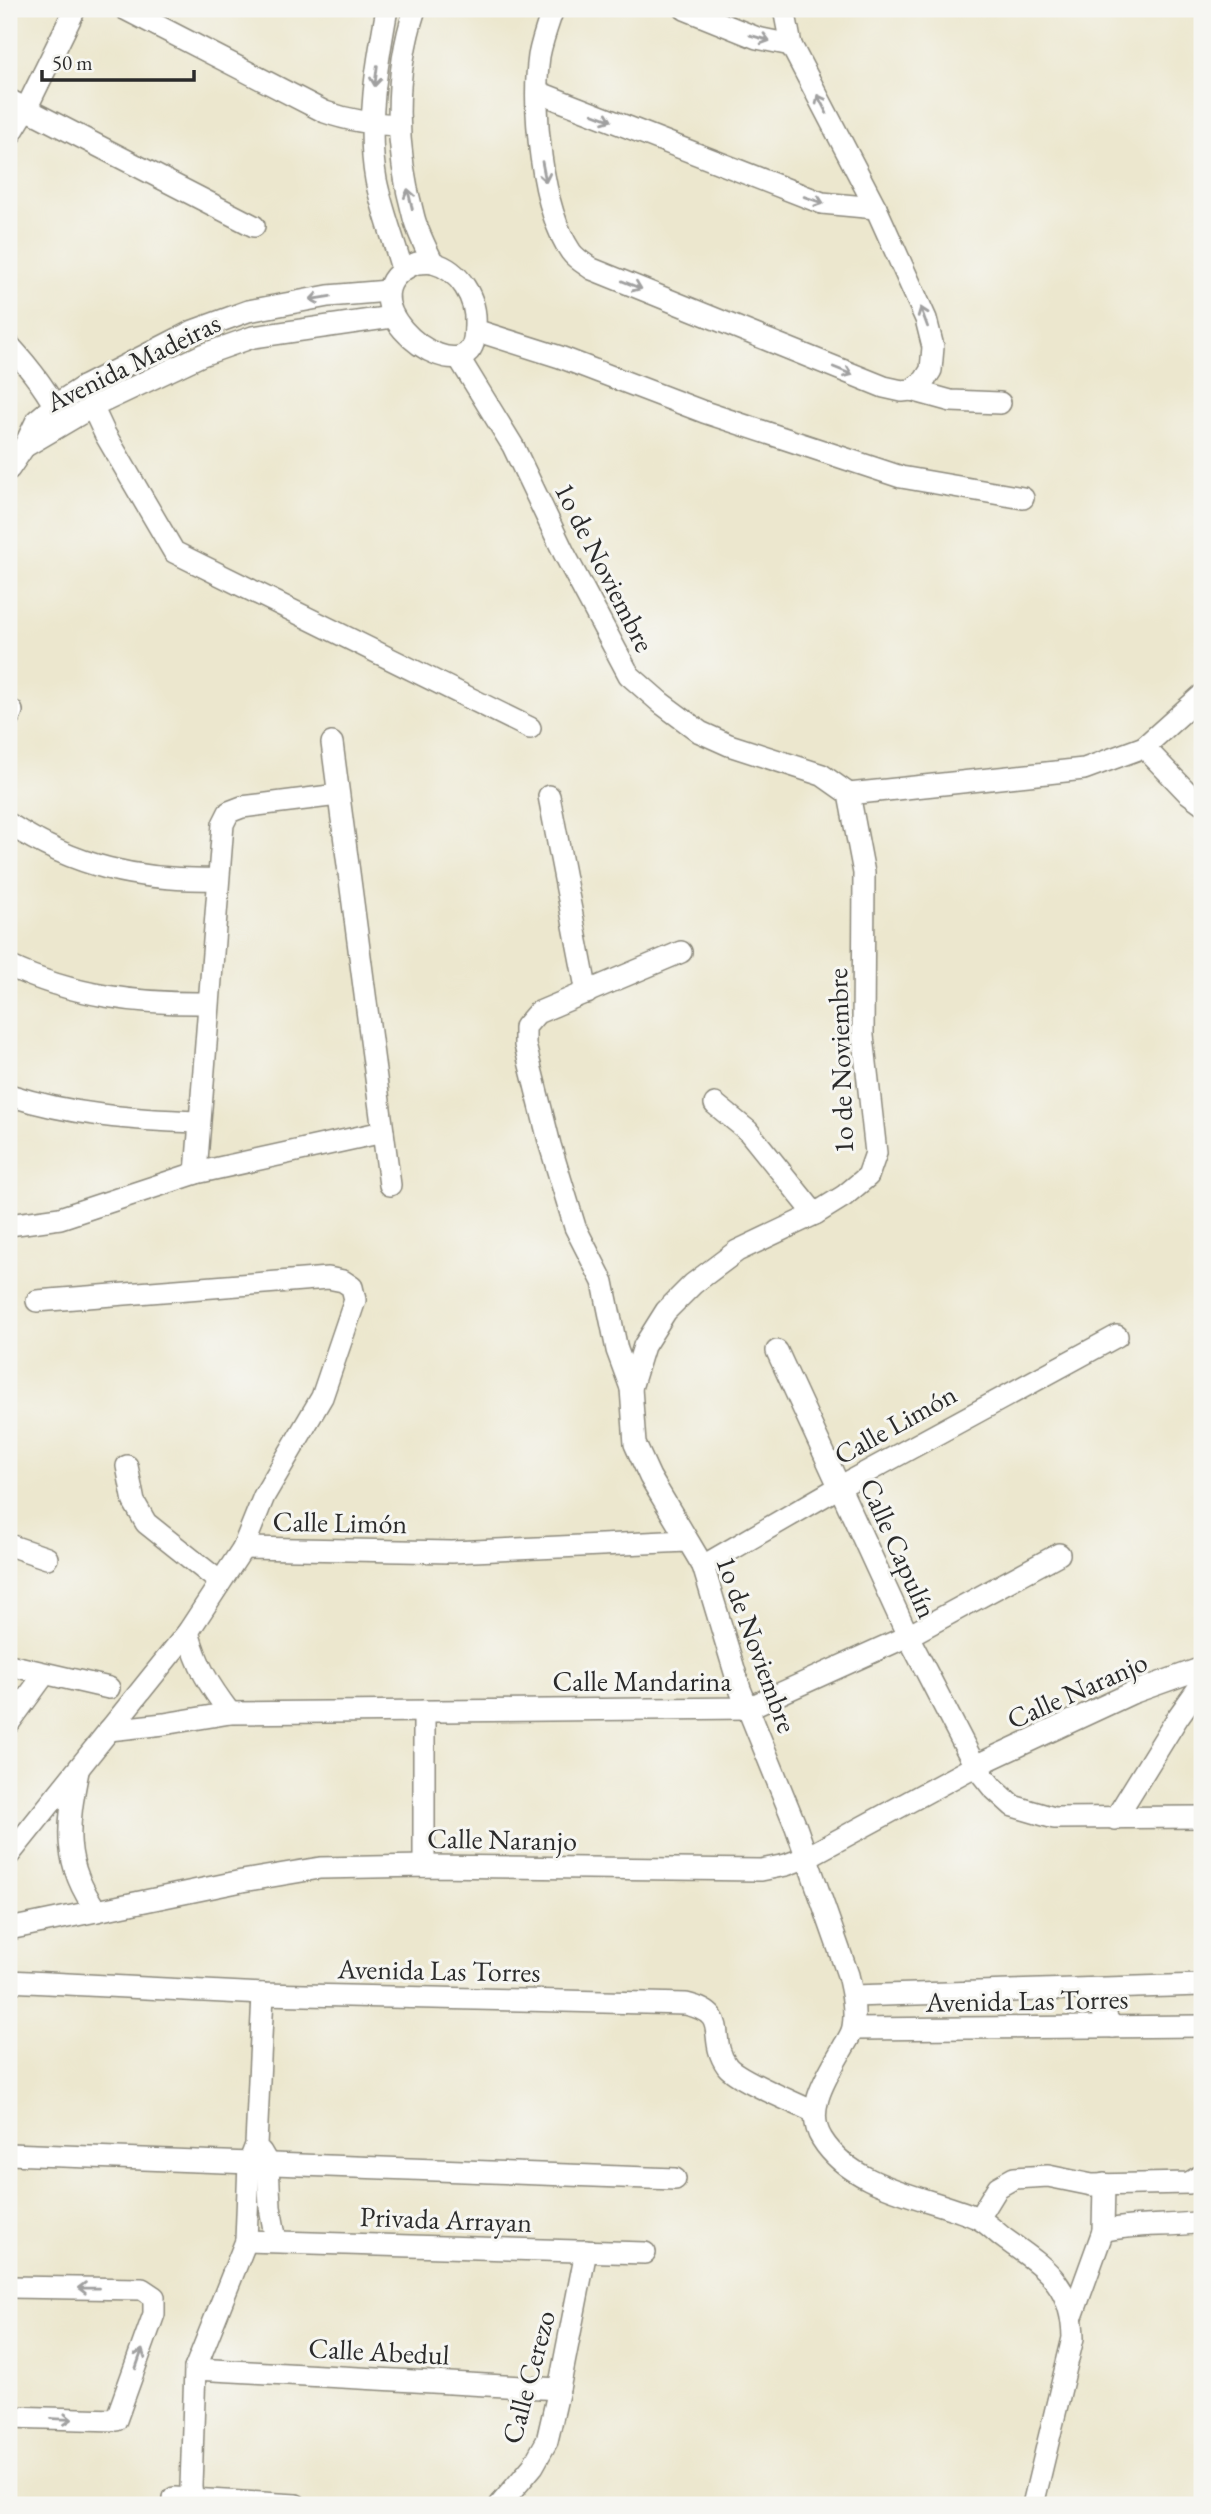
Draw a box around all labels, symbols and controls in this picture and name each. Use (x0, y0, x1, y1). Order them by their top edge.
one-way arrow (749, 32, 771, 45)
scale bar (42, 38, 194, 82)
text: 50 m (52, 49, 93, 76)
one-way arrow (370, 64, 383, 87)
one-way arrow (814, 94, 828, 115)
one-way arrow (591, 112, 612, 125)
one-way arrow (538, 161, 551, 183)
one-way arrow (402, 188, 416, 211)
one-way arrow (802, 195, 824, 207)
one-way arrow (621, 280, 643, 293)
one-way arrow (309, 292, 332, 305)
street label: Avenida Madeiras (39, 304, 226, 420)
one-way arrow (917, 306, 929, 328)
one-way arrow (832, 365, 854, 378)
street label: 1o de Noviembre (547, 476, 663, 658)
street label: 1o de Noviembre (819, 967, 861, 1154)
street label: Calle Limón (827, 1376, 963, 1472)
street label: Calle Capulín (852, 1472, 946, 1624)
street label: Calle Limón (272, 1503, 408, 1541)
street label: 1o de Noviembre (708, 1551, 806, 1737)
street label: Calle Naranjo (1001, 1643, 1153, 1737)
street label: Calle Mandarina (552, 1663, 732, 1699)
street label: Calle Naranjo (427, 1820, 577, 1858)
street label: Avenida Las Torres (336, 1950, 541, 1990)
street label: Avenida Las Torres (924, 1980, 1129, 2020)
street label: Privada Arrayan (359, 2198, 533, 2240)
one-way arrow (77, 2282, 100, 2295)
street label: Calle Cerezo (493, 2306, 563, 2448)
street label: Calle Abedul (308, 2329, 451, 2373)
one-way arrow (134, 2349, 146, 2371)
one-way arrow (51, 2412, 74, 2425)

